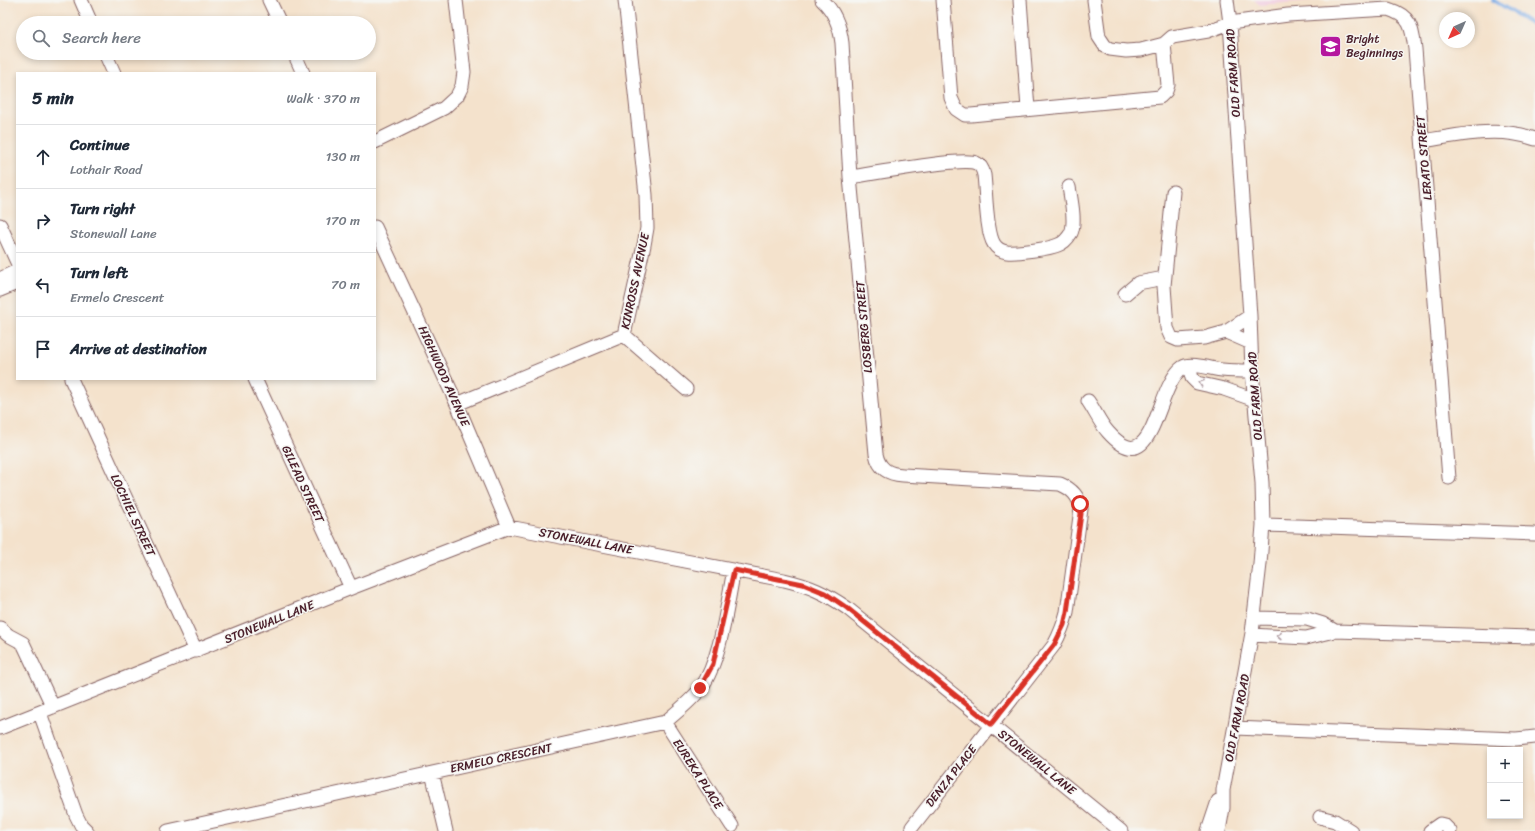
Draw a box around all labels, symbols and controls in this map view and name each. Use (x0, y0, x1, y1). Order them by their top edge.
north arrow (1439, 12, 1475, 48)
search box (16, 16, 376, 60)
text: Search here (62, 25, 141, 51)
icon: search (30, 27, 52, 49)
street label: OLD FARM ROAD (1219, 27, 1247, 118)
place label: Bright Beginnings (1346, 28, 1403, 64)
school or university icon: Bright Beginnings (1318, 33, 1344, 59)
text: 5 min (32, 83, 74, 113)
text: Walk · 370 m (286, 87, 360, 110)
street label: LERATO STREET (1409, 113, 1439, 201)
text: Continue (70, 132, 130, 158)
text: 130 m (326, 145, 360, 168)
icon: ahead (32, 146, 54, 168)
text: Lothair Road (70, 158, 142, 181)
text: Turn right (70, 196, 135, 222)
text: 170 m (325, 209, 360, 232)
icon: right (32, 210, 54, 232)
text: Stonewall Lane (70, 222, 157, 245)
street label: KINROSS AVENUE (614, 229, 656, 331)
text: Turn left (70, 260, 128, 286)
text: 70 m (331, 273, 360, 296)
icon: left (32, 274, 54, 296)
street label: LOSBERG STREET (849, 279, 879, 374)
text: Ermelo Crescent (70, 286, 164, 309)
street label: HIGHWOOD AVENUE (412, 322, 477, 431)
text: Arrive at destination (70, 336, 207, 362)
icon: arrive (32, 338, 54, 360)
street label: OLD FARM ROAD (1241, 350, 1269, 441)
one-way arrow (1198, 380, 1205, 388)
street label: GILEAD STREET (275, 441, 331, 528)
street label: LOCHIEL STREET (104, 470, 162, 560)
route start (1071, 495, 1089, 513)
street label: STONEWALL LANE (537, 521, 636, 561)
street label: STONEWALL LANE (221, 593, 319, 650)
one-way arrow (1276, 632, 1282, 641)
street label: OLD FARM ROAD (1218, 672, 1256, 764)
route end (691, 679, 709, 697)
street label: STONEWALL LANE (993, 723, 1082, 801)
street label: EUREKA PLACE (667, 734, 730, 815)
street label: ERMELO CRESCENT (448, 736, 555, 780)
street label: DENZA PLACE (919, 739, 983, 812)
map controls (1487, 747, 1523, 819)
button: + (1487, 747, 1523, 783)
button: − (1487, 783, 1523, 819)

